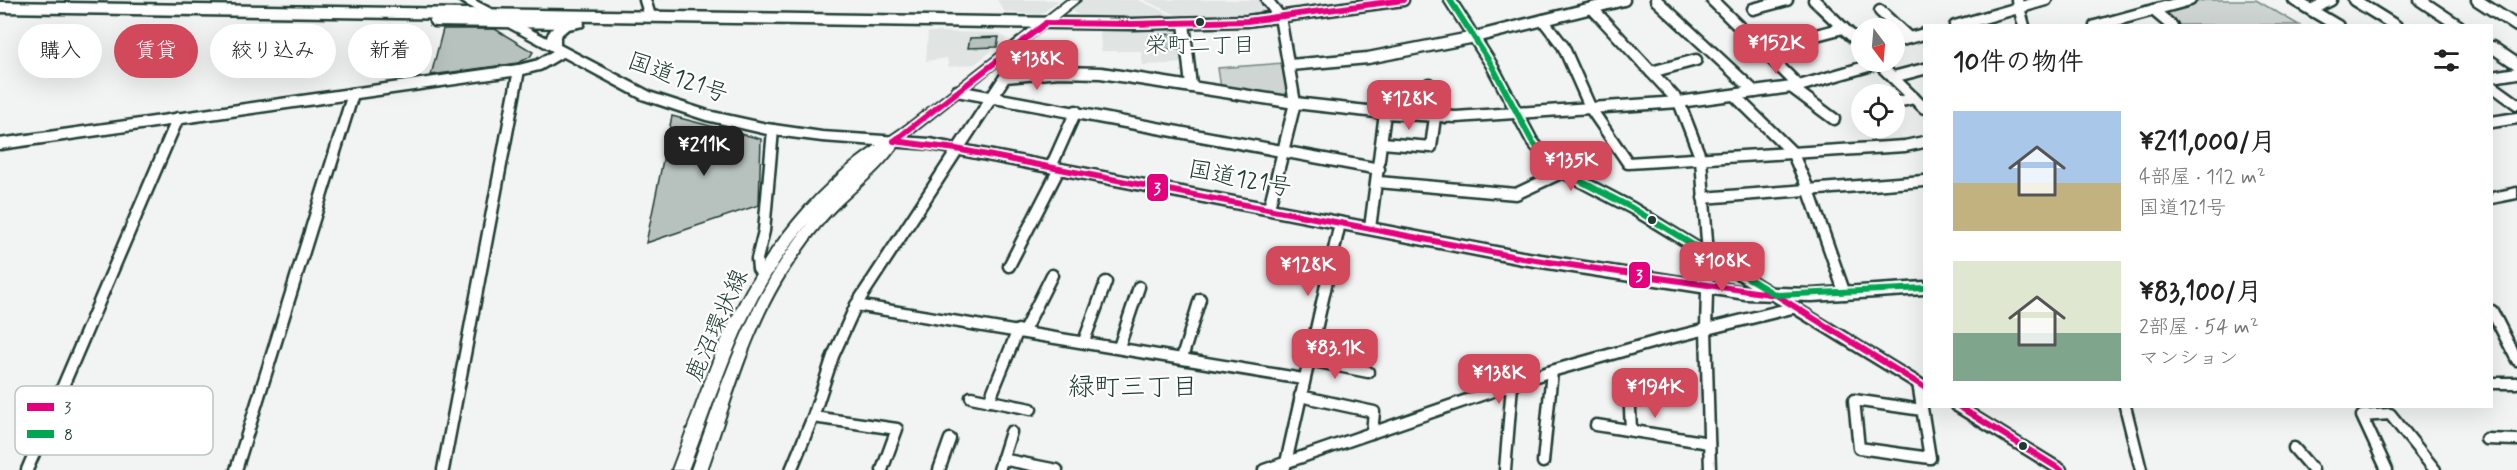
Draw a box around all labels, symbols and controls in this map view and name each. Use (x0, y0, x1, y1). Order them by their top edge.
marker: 栄町二丁目 (1194, 16, 1206, 28)
north arrow (1851, 18, 1905, 72)
map controls (1851, 18, 1905, 138)
chip: 購入 (18, 24, 102, 78)
chip: 賃貸 (114, 24, 198, 78)
chip: 絞り込み (210, 24, 336, 78)
chip: 新着 (348, 24, 432, 78)
pin: ¥152K (1734, 24, 1818, 75)
text: ¥152K (1747, 30, 1805, 57)
place label: 栄町二丁目 (1145, 32, 1255, 60)
pin: ¥138K (995, 40, 1079, 91)
icon: filters (2430, 44, 2463, 77)
street label: 国道121号 (623, 46, 732, 111)
text: ¥138K (1010, 46, 1064, 73)
text: 10件の物件 (1953, 46, 2084, 80)
pin: ¥128K (1367, 80, 1451, 131)
button: locate (1851, 84, 1905, 138)
text: ¥128K (1381, 86, 1437, 113)
pin: ¥211K (662, 126, 746, 177)
text: ¥211,000/月 (2139, 126, 2276, 160)
text: ¥211K (678, 132, 730, 159)
icon: home (2001, 135, 2073, 207)
pin: ¥135K (1529, 141, 1613, 192)
text: ¥135K (1544, 147, 1598, 174)
street label: 国道121号 (1185, 154, 1294, 205)
text: 4部屋 · 112 m² (2139, 164, 2266, 191)
line badge: 3 (1146, 173, 1169, 202)
text: 3 (1153, 179, 1161, 200)
text: 国道121号 (2139, 195, 2226, 222)
unlabelled marker (1646, 214, 1658, 226)
pin: ¥108K (1680, 242, 1764, 293)
pin: ¥128K (1266, 246, 1350, 297)
text: ¥108K (1694, 248, 1750, 275)
text: ¥128K (1280, 252, 1336, 279)
line badge: 3 (1628, 261, 1651, 289)
street label: 鹿沼環状線 (679, 264, 756, 387)
text: 3 (1635, 266, 1643, 287)
text: ¥83,100/月 (2139, 276, 2262, 310)
icon: home (2001, 285, 2073, 357)
text: 2部屋 · 54 m² (2139, 314, 2259, 341)
pin: ¥83.1K (1286, 329, 1384, 380)
text: ¥83.1K (1306, 335, 1364, 362)
text: マンション (2139, 345, 2238, 372)
pin: ¥138K (1457, 354, 1541, 405)
text: ¥138K (1472, 360, 1526, 387)
pin: ¥194K (1613, 368, 1697, 419)
district label: 緑町三丁目 (1068, 371, 1198, 405)
text: ¥194K (1626, 374, 1684, 401)
legend (15, 386, 213, 455)
text: 3 (64, 398, 71, 419)
text: 8 (64, 425, 73, 446)
unlabelled marker (2017, 440, 2029, 452)

